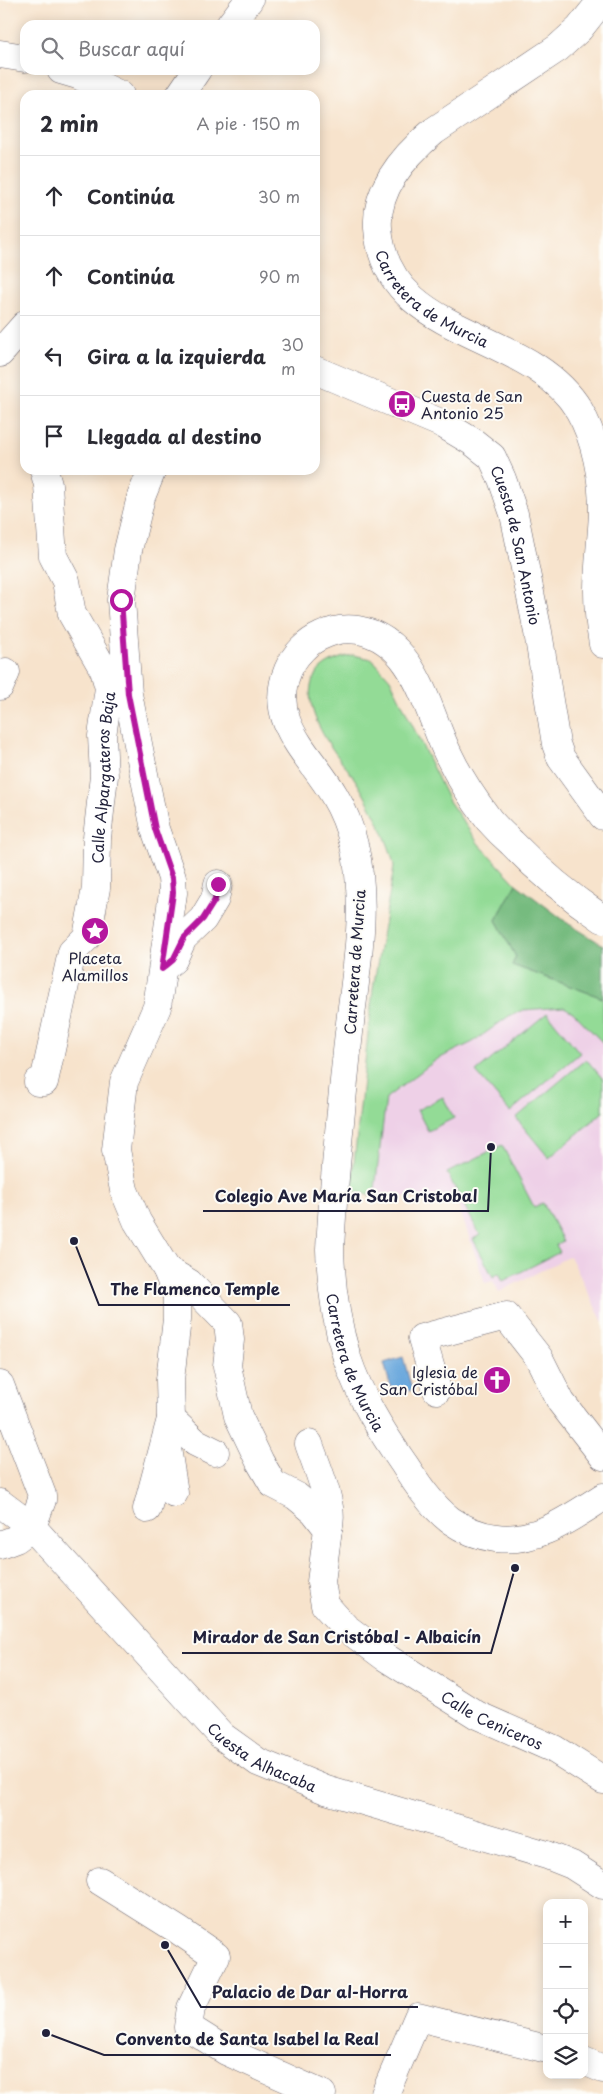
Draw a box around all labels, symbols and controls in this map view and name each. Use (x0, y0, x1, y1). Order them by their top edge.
search box (20, 20, 320, 75)
icon: search (38, 34, 66, 62)
text: Buscar aquí (78, 34, 185, 62)
text: 2 min (40, 107, 99, 139)
text: A pie · 150 m (197, 111, 300, 135)
icon: ahead (40, 182, 68, 210)
text: Continúa (87, 182, 175, 210)
text: 30 m (258, 184, 300, 208)
street label: Carretera de Murcia (371, 247, 494, 353)
icon: ahead (40, 262, 68, 290)
text: Continúa (87, 262, 175, 290)
text: 90 m (259, 264, 300, 288)
text: 30 m (281, 332, 304, 380)
icon: left (40, 342, 68, 370)
text: Gira a la izquierda (87, 342, 266, 370)
place label: Cuesta de San Antonio 25 (421, 384, 523, 424)
bus stop icon: Cuesta de San Antonio 25 (387, 389, 417, 419)
icon: arrive (40, 422, 68, 450)
text: Llegada al destino (87, 422, 261, 450)
street label: Cuesta de San Antonio (486, 461, 548, 627)
route start (110, 589, 133, 612)
street label: Calle Alpargateros Baja (85, 689, 120, 864)
route end (207, 873, 230, 896)
street label: Carretera de Murcia (337, 888, 371, 1035)
place icon: Placeta Alamillos (80, 916, 110, 946)
place label: Placeta Alamillos (62, 946, 128, 986)
callout: Colegio Ave María San Cristobal (203, 1180, 488, 1211)
text: Colegio Ave María San Cristobal (215, 1183, 477, 1207)
callout: The Flamenco Temple (99, 1274, 290, 1305)
text: The Flamenco Temple (110, 1276, 280, 1300)
street label: Carretera de Murcia (322, 1292, 392, 1436)
place label: Iglesia de San Cristóbal (379, 1360, 478, 1400)
church icon: Iglesia de San Cristóbal (482, 1365, 512, 1395)
callout: Mirador de San Cristóbal - Albaicín (182, 1622, 491, 1653)
text: Mirador de San Cristóbal - Albaicín (193, 1624, 481, 1648)
street label: Calle Ceniceros (437, 1684, 547, 1754)
street label: Cuesta Alhacaba (203, 1716, 320, 1797)
map controls (543, 1899, 588, 2079)
button: + (543, 1899, 588, 1944)
button: − (543, 1944, 588, 1989)
callout: Palacio de Dar al-Horra (201, 1976, 418, 2007)
text: Palacio de Dar al-Horra (212, 1979, 408, 2003)
button: locate (543, 1989, 588, 2034)
callout: Convento de Santa Isabel la Real (104, 2024, 391, 2055)
text: Convento de Santa Isabel la Real (115, 2026, 379, 2050)
button: layers (543, 2034, 588, 2079)

